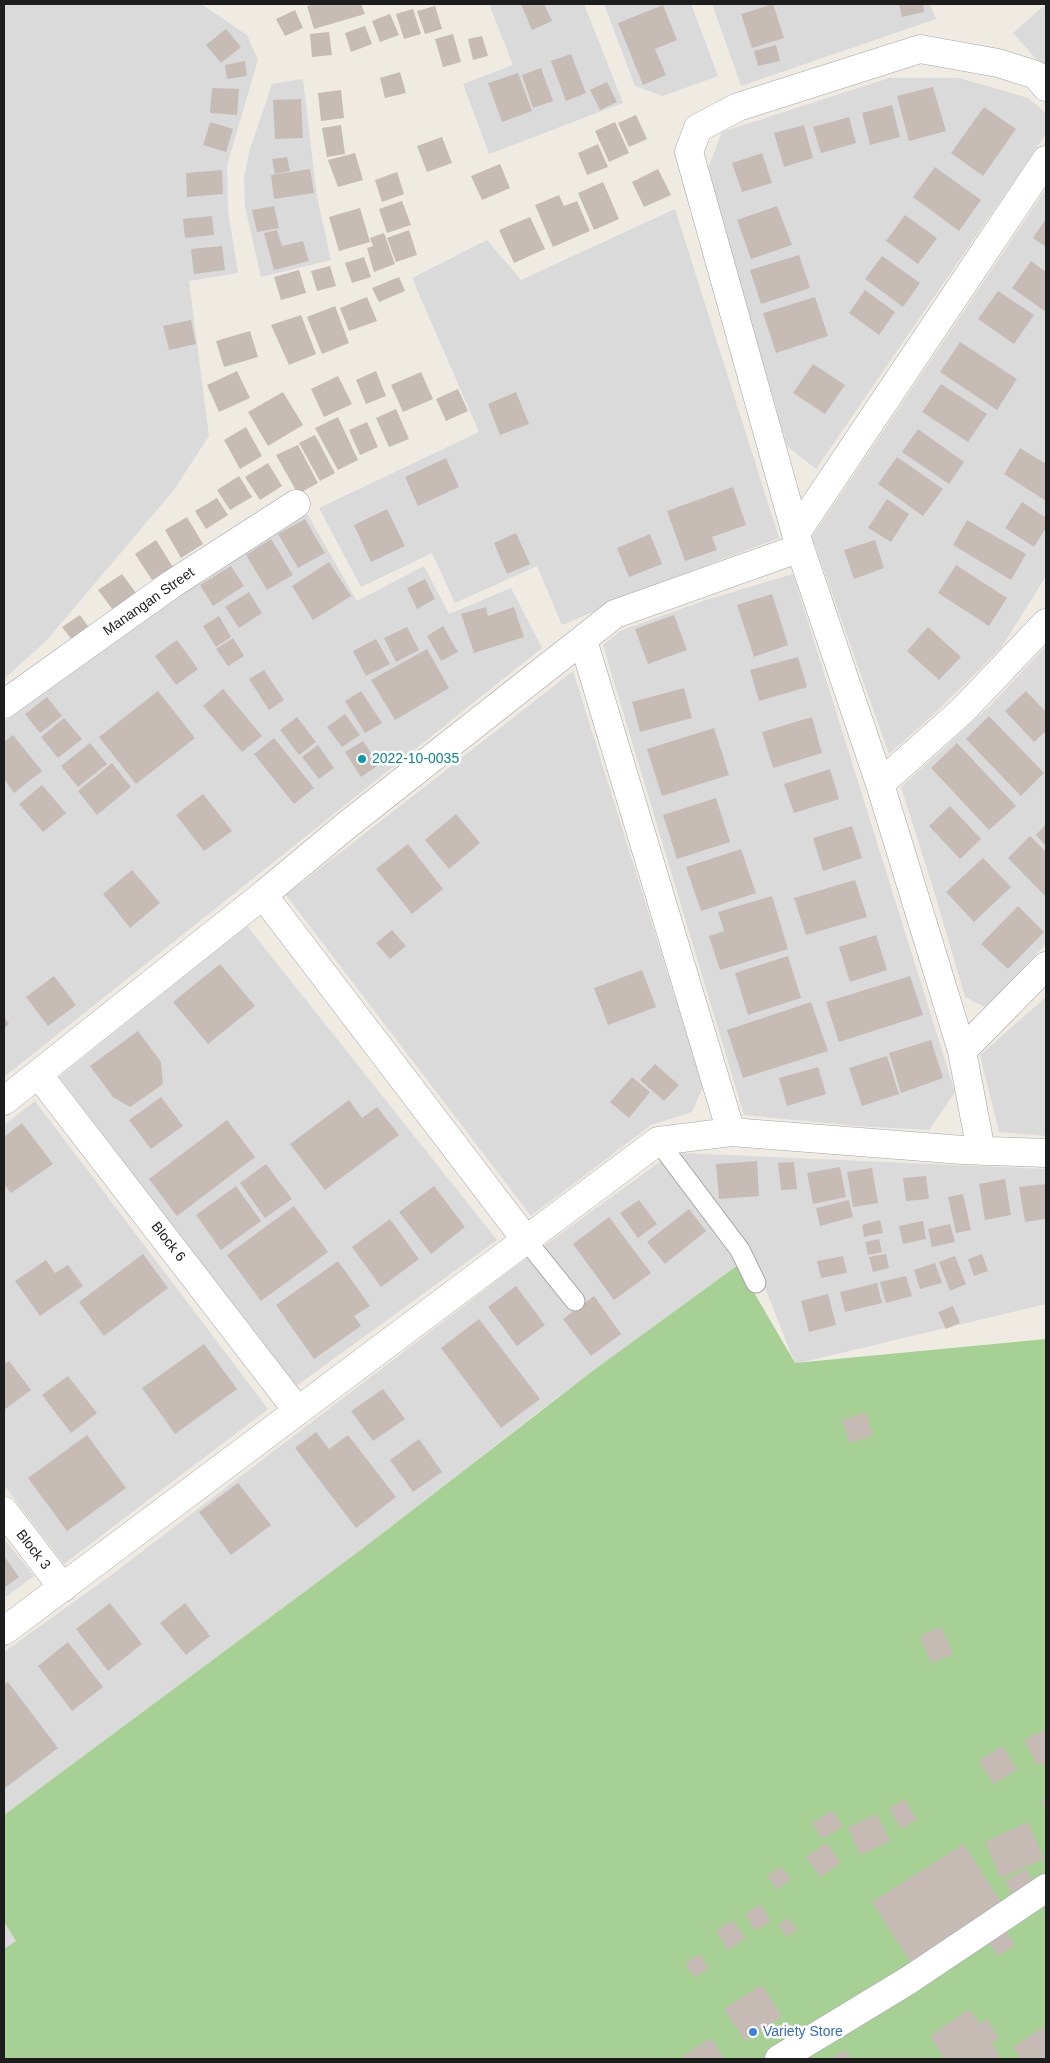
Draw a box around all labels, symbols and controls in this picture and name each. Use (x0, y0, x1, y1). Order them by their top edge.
street label: Manangan Street (100, 564, 198, 640)
place label: 2022-10-0035 (372, 751, 459, 767)
marker: 2022-10-0035 (356, 753, 368, 765)
street label: Block 6 (147, 1219, 189, 1265)
street label: Block 3 (12, 1527, 54, 1573)
place label: Variety Store (763, 2024, 843, 2040)
marker: Variety Store (747, 2026, 759, 2038)

